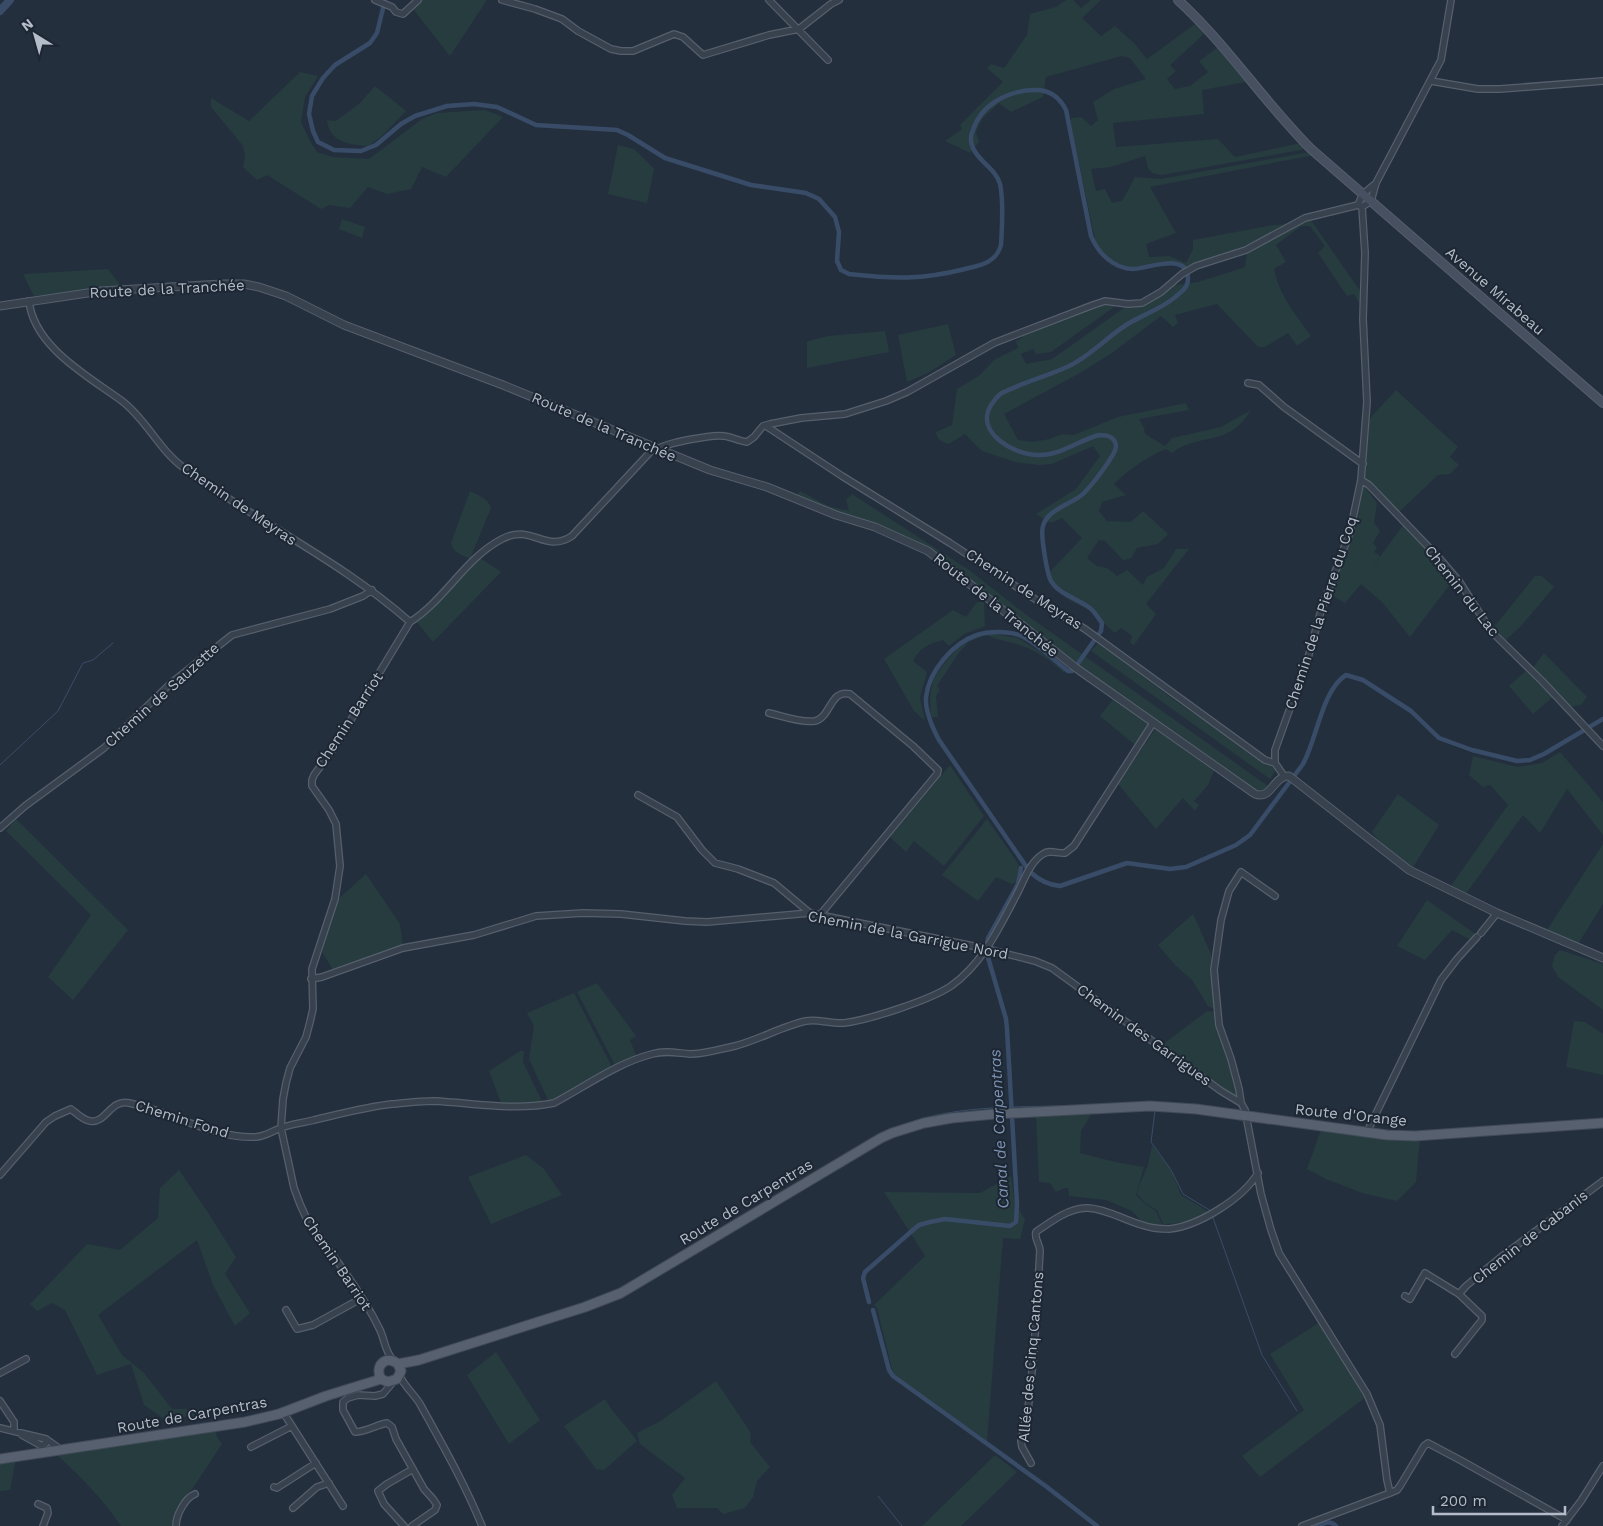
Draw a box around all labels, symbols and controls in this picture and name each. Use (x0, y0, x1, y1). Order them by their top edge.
north arrow (10, 10, 60, 60)
text: N (18, 15, 36, 34)
street label: Avenue Mirabeau (1442, 243, 1548, 339)
street label: Route de la Tranchée (89, 276, 245, 302)
street label: Route de la Tranchée (529, 388, 679, 466)
street label: Chemin de Meyras (178, 459, 300, 549)
street label: Chemin de la Pierre du Coq (1281, 514, 1361, 712)
street label: Chemin du Lac (1421, 542, 1503, 640)
street label: Chemin de Meyras (962, 545, 1086, 633)
street label: Route de la Tranchée (930, 549, 1062, 661)
street label: Chemin de Sauzette (101, 639, 223, 751)
street label: Chemin Barriot (311, 668, 387, 771)
street label: Chemin de la Garrigue Nord (806, 907, 1010, 963)
street label: Chemin des Garrigues (1073, 980, 1215, 1090)
water label: Canal de Carpentras (985, 1049, 1013, 1209)
street label: Chemin Fond (133, 1096, 231, 1142)
street label: Route d'Orange (1294, 1100, 1408, 1130)
street label: Route de Carpentras (676, 1155, 816, 1249)
street label: Chemin de Cabanis (1469, 1186, 1592, 1288)
street label: Chemin Barriot (299, 1212, 376, 1314)
street label: Allée des Cinq Cantons (1015, 1271, 1047, 1443)
street label: Route de Carpentras (116, 1393, 268, 1437)
scale bar (1433, 1484, 1566, 1516)
text: 200 m (1440, 1492, 1487, 1510)

